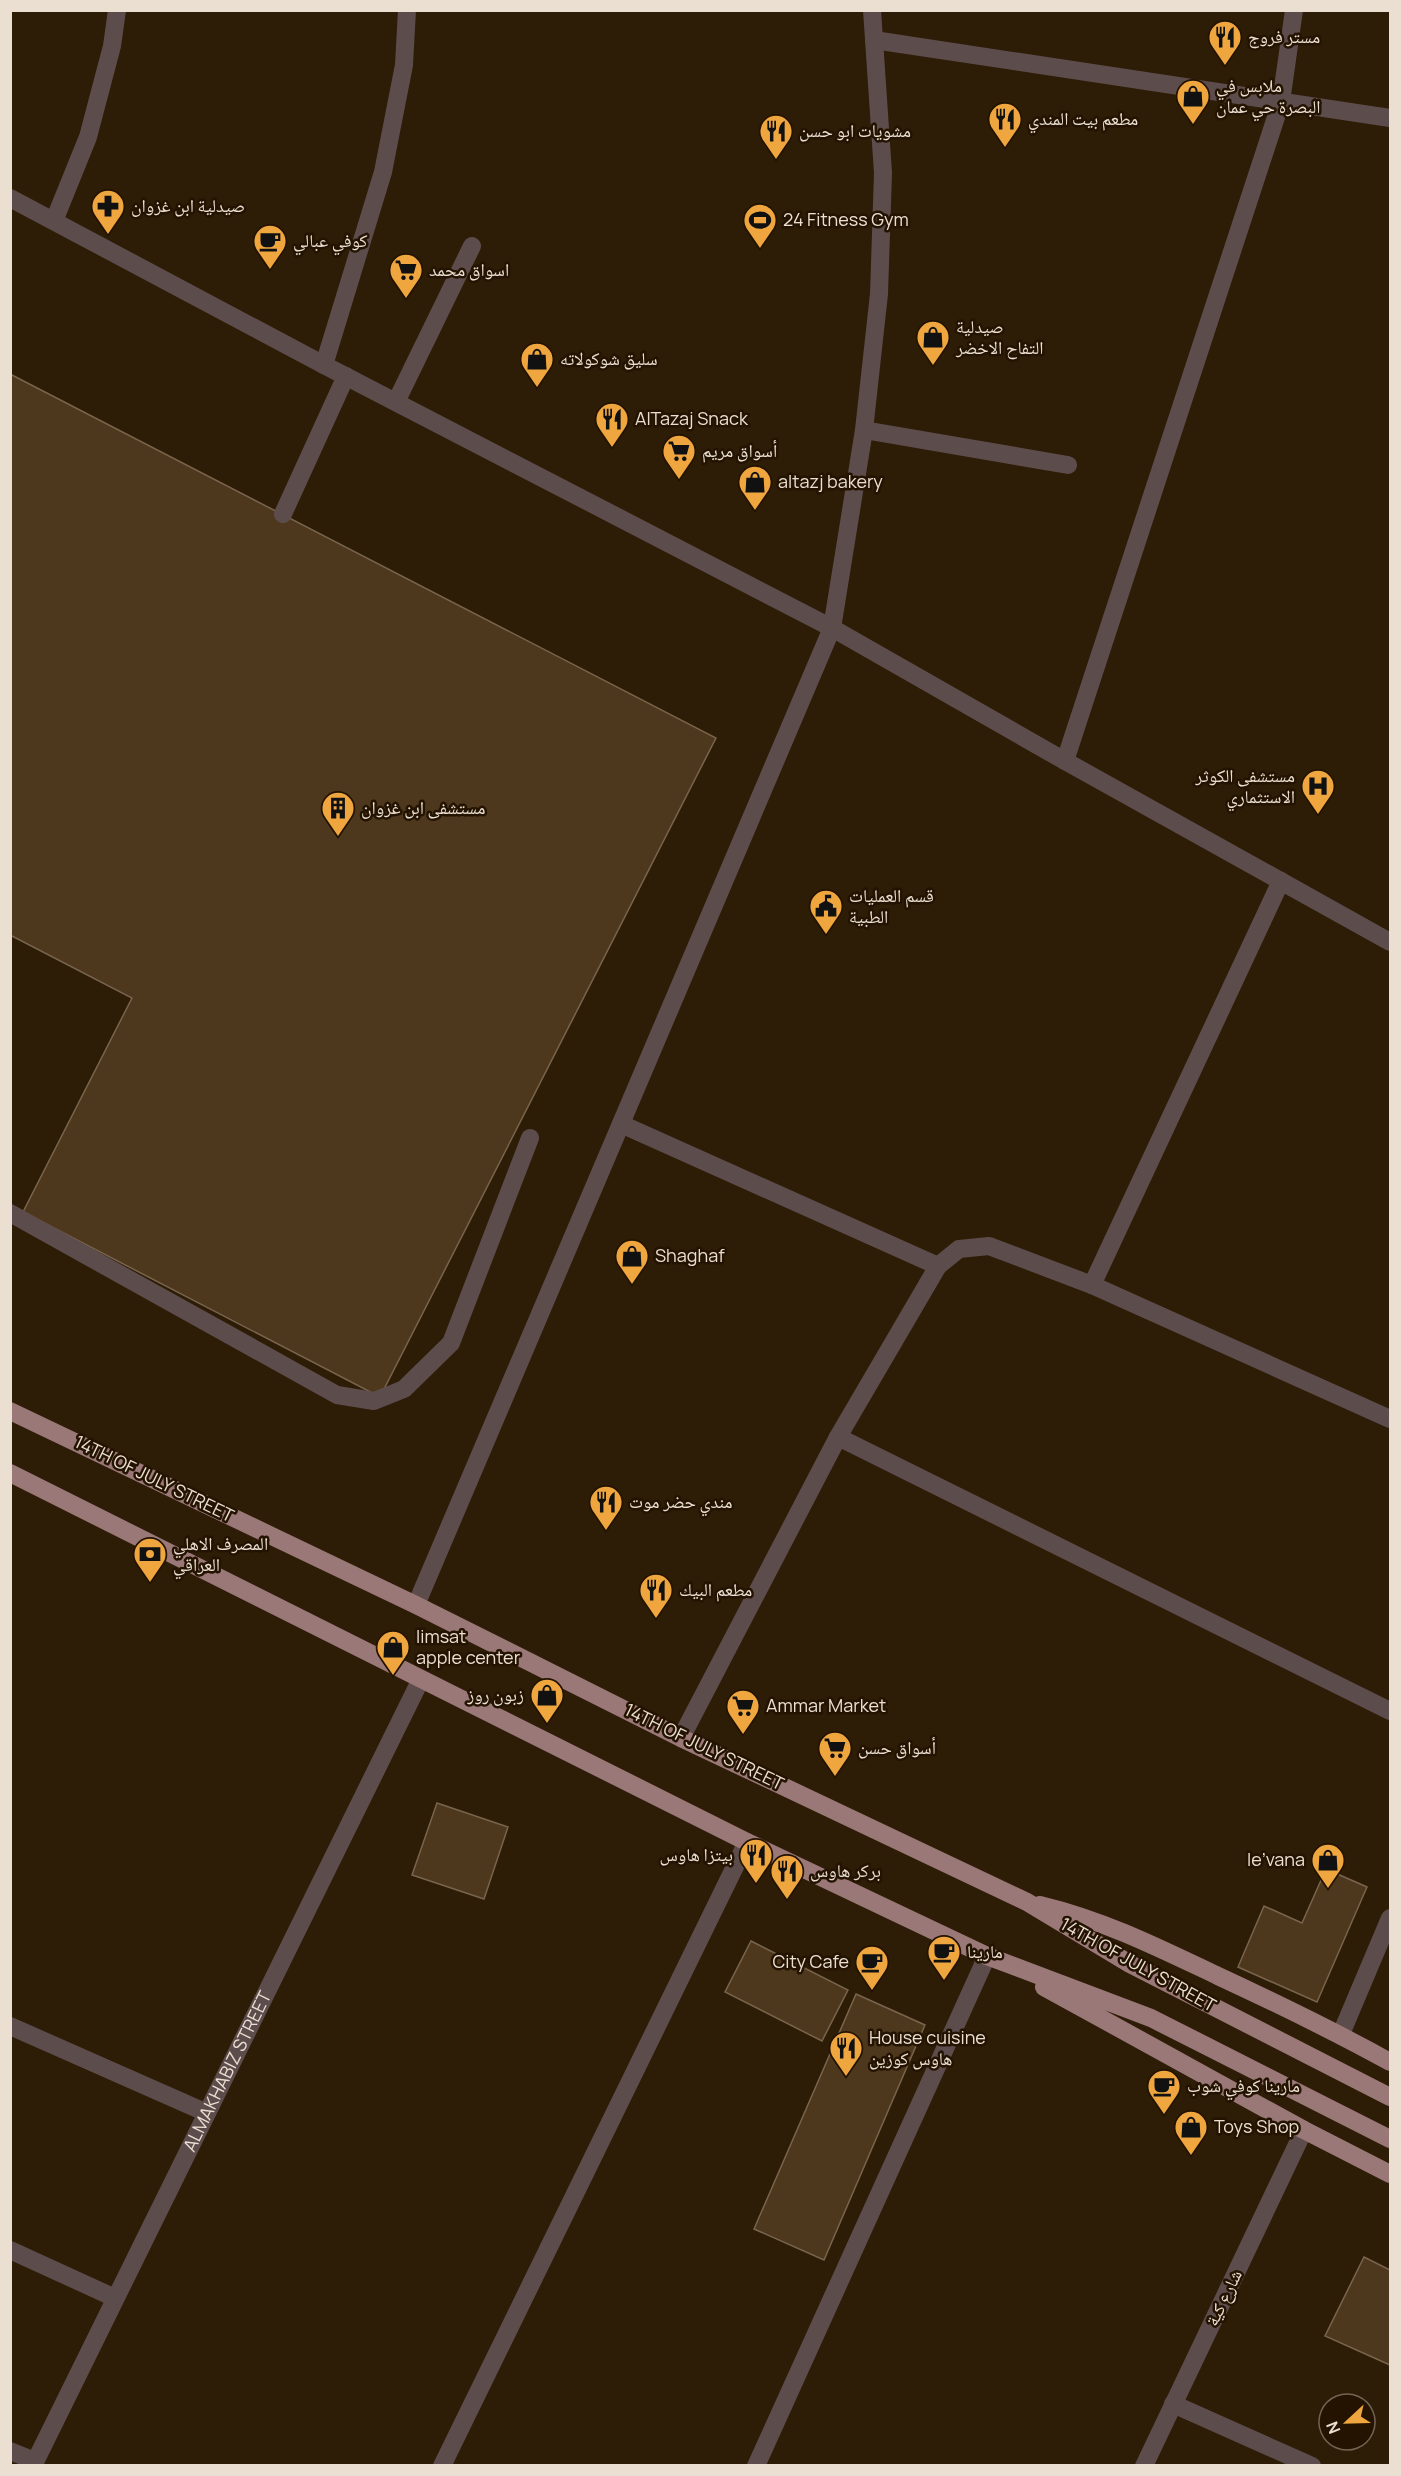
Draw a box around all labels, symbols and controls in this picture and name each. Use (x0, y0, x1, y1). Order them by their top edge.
restaurant icon: مستر فروج (1207, 19, 1243, 66)
place label: مستر فروج (1248, 24, 1320, 49)
place label: ملابس في البصرة حي عمان (1216, 73, 1321, 122)
shop icon: ملابس في البصرة حي عمان (1175, 78, 1211, 125)
restaurant icon: مطعم بيت المندي (987, 101, 1023, 148)
place label: مطعم بيت المندي (1028, 106, 1138, 134)
restaurant icon: مشويات ابو حسن (758, 113, 794, 160)
place label: مشويات ابو حسن (799, 118, 911, 142)
pharmacy icon: صيدلية ابن غزوان (90, 188, 126, 235)
place label: صيدلية ابن غزوان (131, 193, 245, 217)
sports icon: 24 Fitness Gym (742, 202, 778, 249)
place label: 24 Fitness Gym (783, 207, 909, 231)
cafe icon: كوفي عبالي (252, 223, 288, 270)
place label: كوفي عبالي (293, 228, 368, 256)
supermarket icon: اسواق محمد (388, 252, 424, 299)
place label: اسواق محمد (429, 257, 509, 281)
place label: صيدلية التفاح الاخضر (955, 314, 1043, 360)
shop icon: صيدلية التفاح الاخضر (915, 319, 951, 366)
shop icon: سليق شوكولاته (519, 341, 555, 388)
place label: سليق شوكولاته (560, 346, 658, 370)
restaurant icon: AlTazaj Snack (594, 401, 630, 448)
place label: AlTazaj Snack (635, 406, 749, 430)
supermarket icon: أسواق مريم (661, 433, 697, 480)
place label: أسواق مريم (702, 438, 777, 463)
shop icon: altazj bakery (737, 464, 773, 511)
place label: altazj bakery (778, 469, 883, 493)
place label: مستشفى الكوثر الاستثماري (1194, 763, 1295, 812)
hospital icon: مستشفى الكوثر الاستثماري (1300, 768, 1336, 815)
building icon: مستشفى ابن غزوان (320, 790, 356, 837)
place label: مستشفى ابن غزوان (361, 795, 485, 819)
place label: قسم العمليات الطبية (849, 883, 934, 928)
public building icon: قسم العمليات الطبية (808, 888, 844, 935)
shop icon: Shaghaf (614, 1238, 650, 1285)
place label: Shaghaf (655, 1243, 725, 1267)
street label: 14TH OF JULY STREET (71, 1429, 238, 1527)
restaurant icon: مندي حضر موت (588, 1484, 624, 1531)
place label: مندي حضر موت (629, 1489, 733, 1517)
place label: المصرف الاهلي العراقي (173, 1531, 268, 1580)
bank icon: المصرف الاهلي العراقي (132, 1536, 168, 1583)
restaurant icon: مطعم البيك (638, 1572, 674, 1619)
place label: مطعم البيك (679, 1577, 752, 1602)
place label: limsat apple center (416, 1624, 521, 1669)
shop icon: limsat apple center (375, 1629, 411, 1676)
shop icon: زبون روز (529, 1677, 565, 1724)
place label: زبون روز (466, 1682, 524, 1706)
supermarket icon: Ammar Market (725, 1688, 761, 1735)
place label: Ammar Market (766, 1693, 886, 1717)
street label: 14TH OF JULY STREET (621, 1697, 788, 1795)
supermarket icon: أسواق حسن (817, 1730, 853, 1777)
place label: أسواق حسن (858, 1735, 936, 1759)
restaurant icon: بيتزا هاوس (738, 1837, 774, 1884)
place label: بيتزا هاوس (660, 1842, 733, 1866)
shop icon: le’vana (1310, 1842, 1346, 1889)
place label: le’vana (1247, 1847, 1305, 1871)
restaurant icon: بركر هاوس (769, 1853, 805, 1900)
place label: بركر هاوس (810, 1858, 881, 1882)
street label: 14TH OF JULY STREET (1056, 1911, 1221, 2017)
cafe icon: مارينا (926, 1934, 962, 1981)
place label: مارينا (967, 1939, 1003, 1963)
cafe icon: City Cafe (854, 1944, 890, 1991)
place label: City Cafe (772, 1949, 849, 1973)
street label: ALMAKHABIZ STREET (177, 1986, 276, 2155)
place label: House cuisine هاوس كوزين (869, 2025, 986, 2070)
restaurant icon: House cuisine هاوس كوزين (828, 2030, 864, 2077)
cafe icon: مارينا كوفي شوب (1146, 2068, 1182, 2115)
place label: مارينا كوفي شوب (1187, 2073, 1300, 2101)
shop icon: Toys Shop (1173, 2109, 1209, 2156)
place label: Toys Shop (1214, 2114, 1299, 2138)
street label: شارع كية (1199, 2265, 1247, 2330)
north arrow (1317, 2392, 1377, 2452)
text: N (1321, 2418, 1345, 2437)

